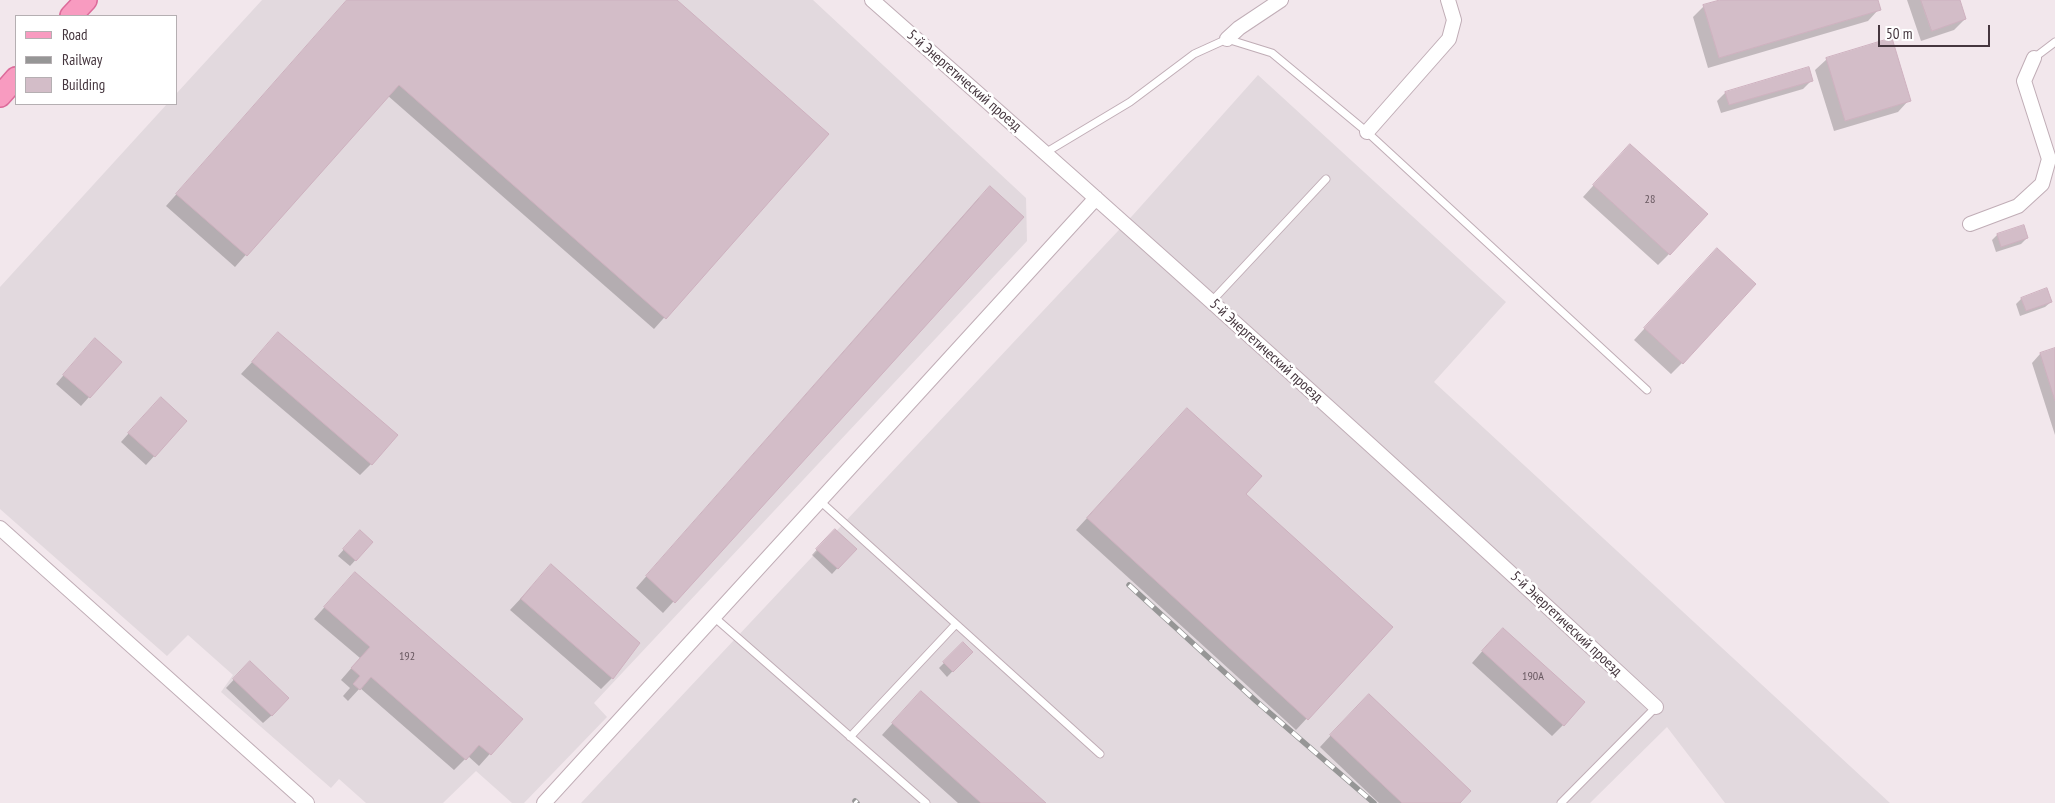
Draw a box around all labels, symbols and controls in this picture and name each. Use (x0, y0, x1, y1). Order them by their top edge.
legend (15, 15, 178, 105)
scale bar (1880, 15, 1992, 47)
text: 50 m (1886, 24, 1912, 43)
text: Road (62, 25, 88, 44)
street label: 5-й Энергетический проезд (903, 26, 1025, 136)
text: Railway (62, 50, 102, 69)
text: Building (62, 75, 105, 94)
house number: 28 (1645, 193, 1655, 207)
street label: 5-й Энергетический проезд (1206, 295, 1326, 407)
street label: 5-й Энергетический проезд (1506, 568, 1626, 680)
house number: 192 (399, 650, 415, 664)
house number: 190А (1522, 670, 1544, 684)

